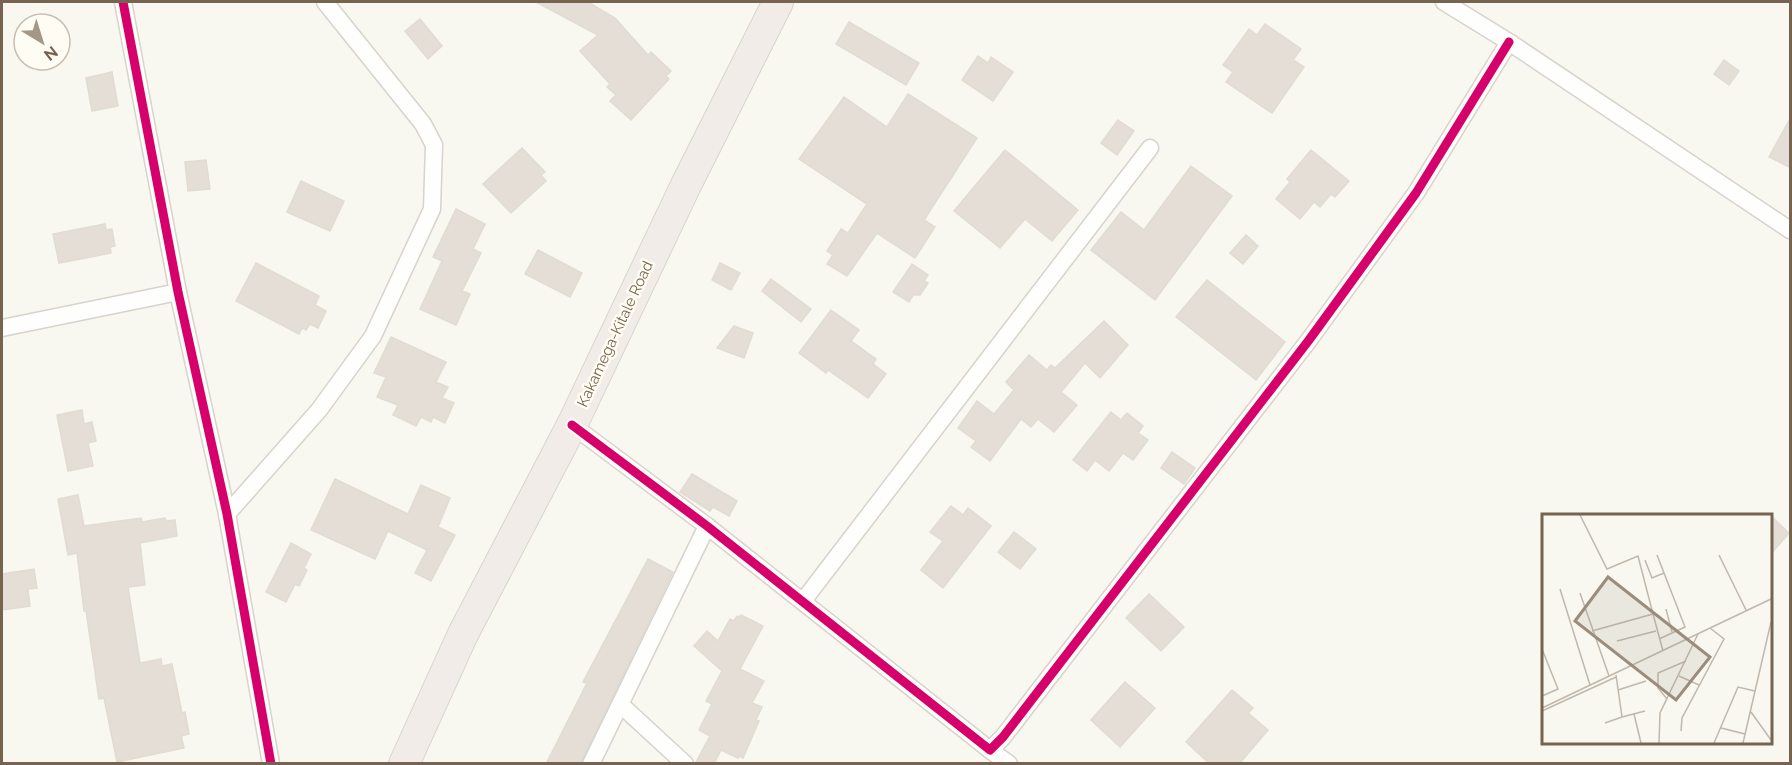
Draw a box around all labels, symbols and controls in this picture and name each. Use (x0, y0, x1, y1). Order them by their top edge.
north arrow (12, 12, 72, 72)
text: N (40, 42, 62, 65)
street label: Kakamega-Kitale Road (573, 258, 657, 410)
inset map (1542, 514, 1771, 744)

